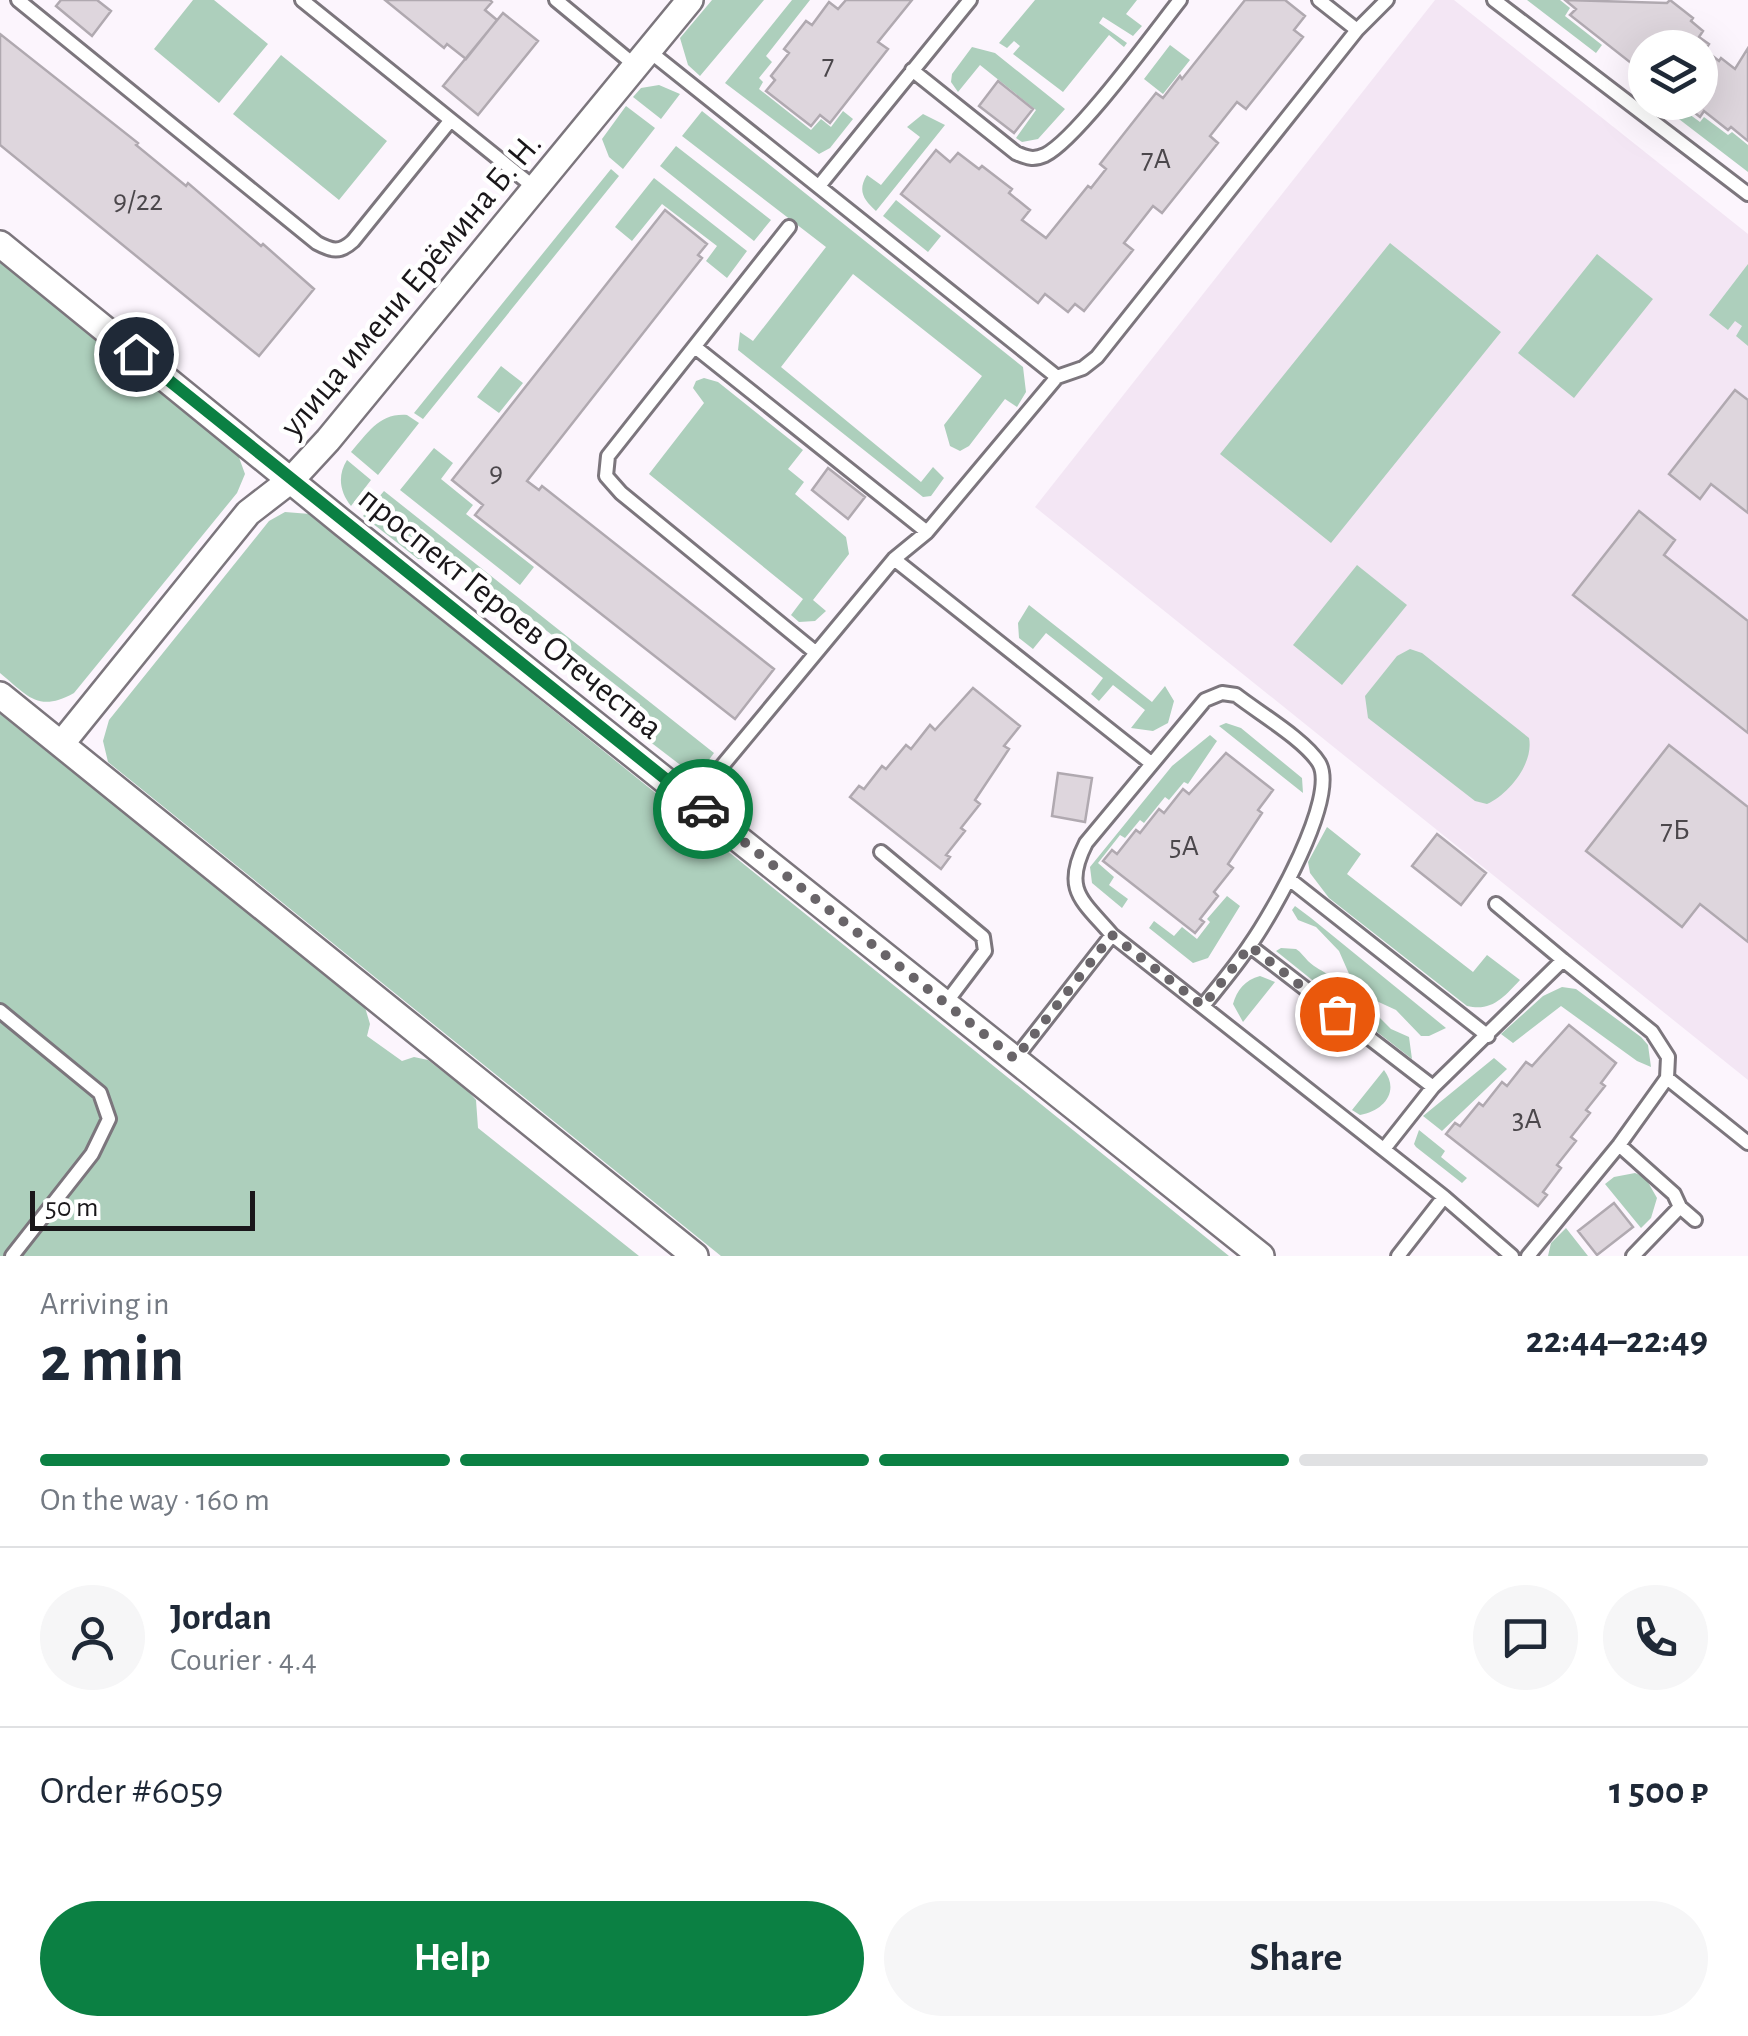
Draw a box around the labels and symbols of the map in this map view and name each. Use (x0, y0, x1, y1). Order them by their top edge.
house number: 7 (822, 50, 834, 80)
street label: улица имени Ерёмина Б. Н. (273, 126, 548, 445)
house number: 7А (1141, 144, 1171, 174)
house number: 9/22 (113, 186, 163, 216)
pin (94, 312, 179, 397)
house number: 9 (489, 458, 503, 488)
street label: проспект Героев Отечества (352, 480, 668, 746)
courier (653, 759, 753, 859)
house number: 7Б (1660, 815, 1690, 845)
house number: 5А (1169, 831, 1199, 861)
pin (1295, 972, 1380, 1057)
house number: 3А (1512, 1104, 1542, 1134)
scale bar (30, 1186, 255, 1230)

